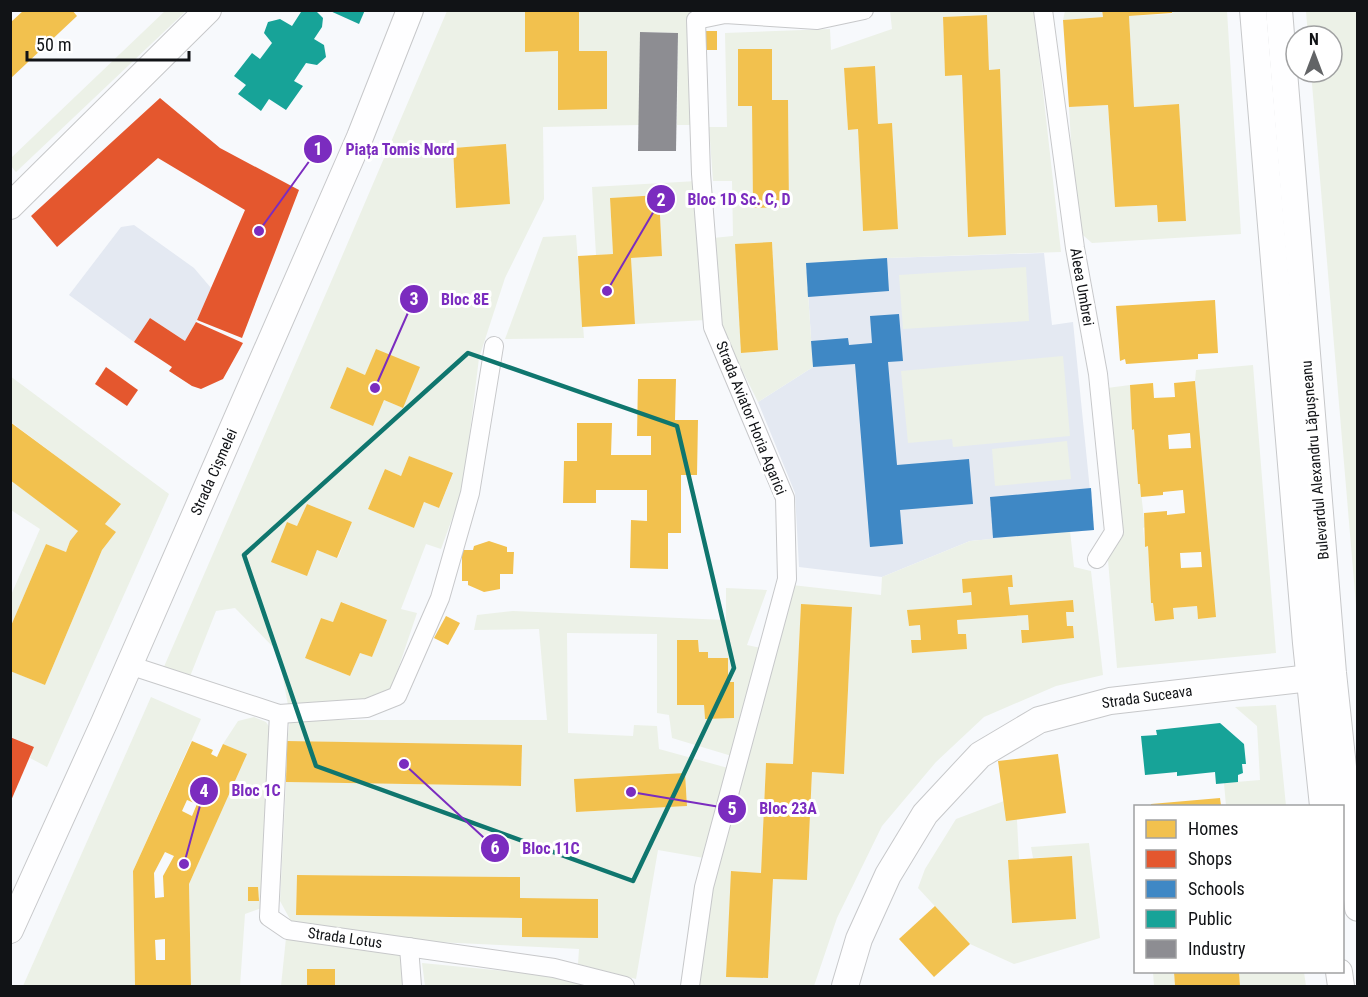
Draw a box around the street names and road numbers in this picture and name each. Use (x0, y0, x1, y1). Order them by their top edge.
street label: Aleea Umbrei (1066, 247, 1098, 327)
street label: Strada Aviator Horia Agarici (712, 339, 790, 497)
street label: Bulevardul Alexandru Lăpușneanu (1297, 360, 1333, 560)
street label: Strada Cișmelei (187, 426, 241, 518)
street label: Strada Suceava (1101, 682, 1193, 712)
street label: Strada Lotus (307, 924, 384, 952)

